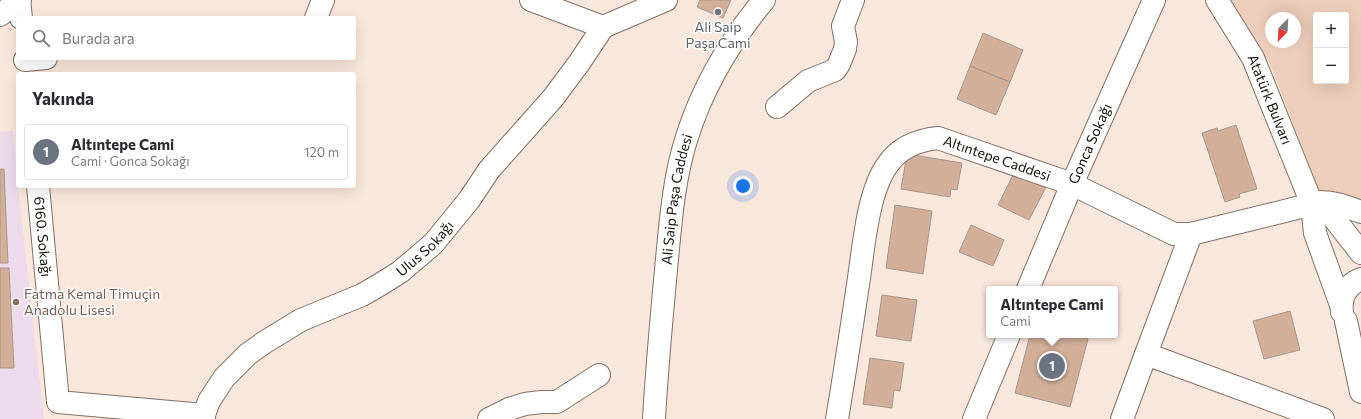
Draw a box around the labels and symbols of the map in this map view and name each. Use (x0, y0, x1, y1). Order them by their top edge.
marker: Ali Saip Paşa Cami (713, 7, 723, 17)
north arrow (1265, 12, 1301, 48)
place label: Ali Saip Paşa Cami (685, 18, 751, 51)
street label: Atatürk Bulvarı (1244, 52, 1296, 147)
street label: Gonca Sokağı (1064, 101, 1115, 186)
street label: Altıntepe Caddesi (941, 131, 1053, 184)
street label: Ali Saip Paşa Caddesi (657, 132, 696, 266)
your location (733, 176, 753, 196)
street label: 6160. Sokağı (31, 196, 55, 278)
street label: Ulus Sokağı (392, 217, 457, 280)
place label: Fatma Kemal Timuçin Anadolu Lisesi (24, 285, 160, 318)
marker: Fatma Kemal Timuçin Anadolu Lisesi (11, 297, 21, 307)
pin: 1 (1039, 351, 1065, 381)

